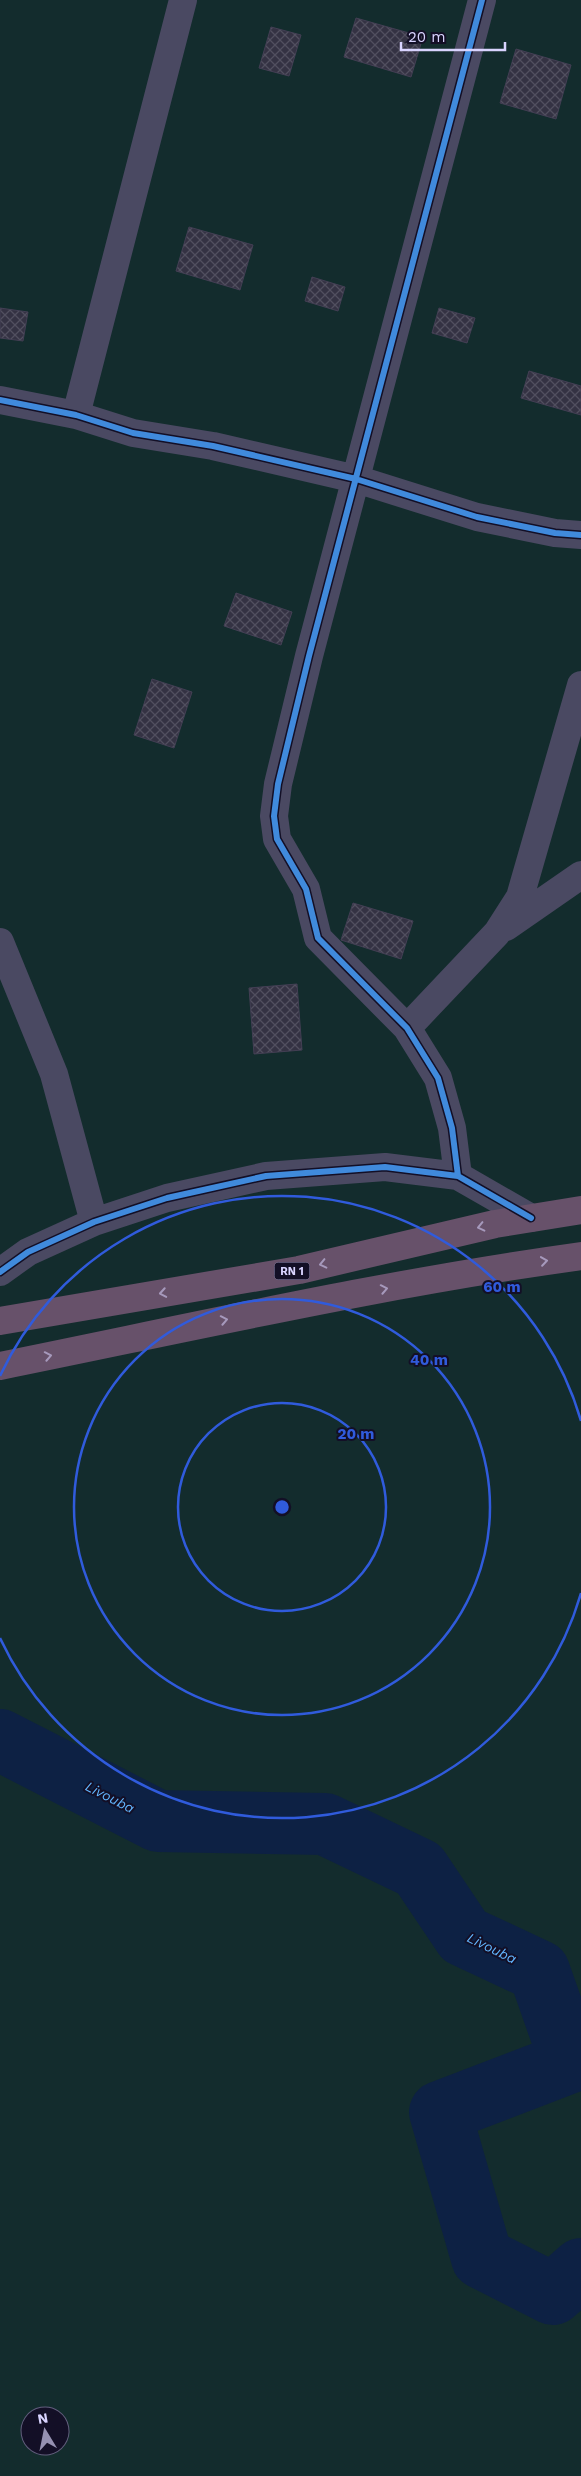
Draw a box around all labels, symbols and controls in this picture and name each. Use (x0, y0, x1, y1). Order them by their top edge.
scale bar (401, 20, 505, 52)
text: 20 m (408, 28, 446, 46)
one-way arrow (477, 1221, 486, 1232)
one-way arrow (540, 1256, 548, 1267)
one-way arrow (319, 1258, 328, 1269)
road number: RN 1 (274, 1262, 310, 1280)
text: 60 m (483, 1278, 521, 1296)
one-way arrow (379, 1284, 388, 1295)
one-way arrow (159, 1288, 168, 1298)
one-way arrow (220, 1316, 229, 1326)
one-way arrow (43, 1351, 52, 1362)
text: 40 m (410, 1351, 448, 1369)
text: 20 m (337, 1425, 375, 1443)
centre of rings (273, 1498, 291, 1516)
water label: Livouba (83, 1778, 138, 1816)
water label: Livouba (465, 1929, 520, 1967)
north arrow (20, 2406, 70, 2456)
text: N (36, 2409, 49, 2427)

